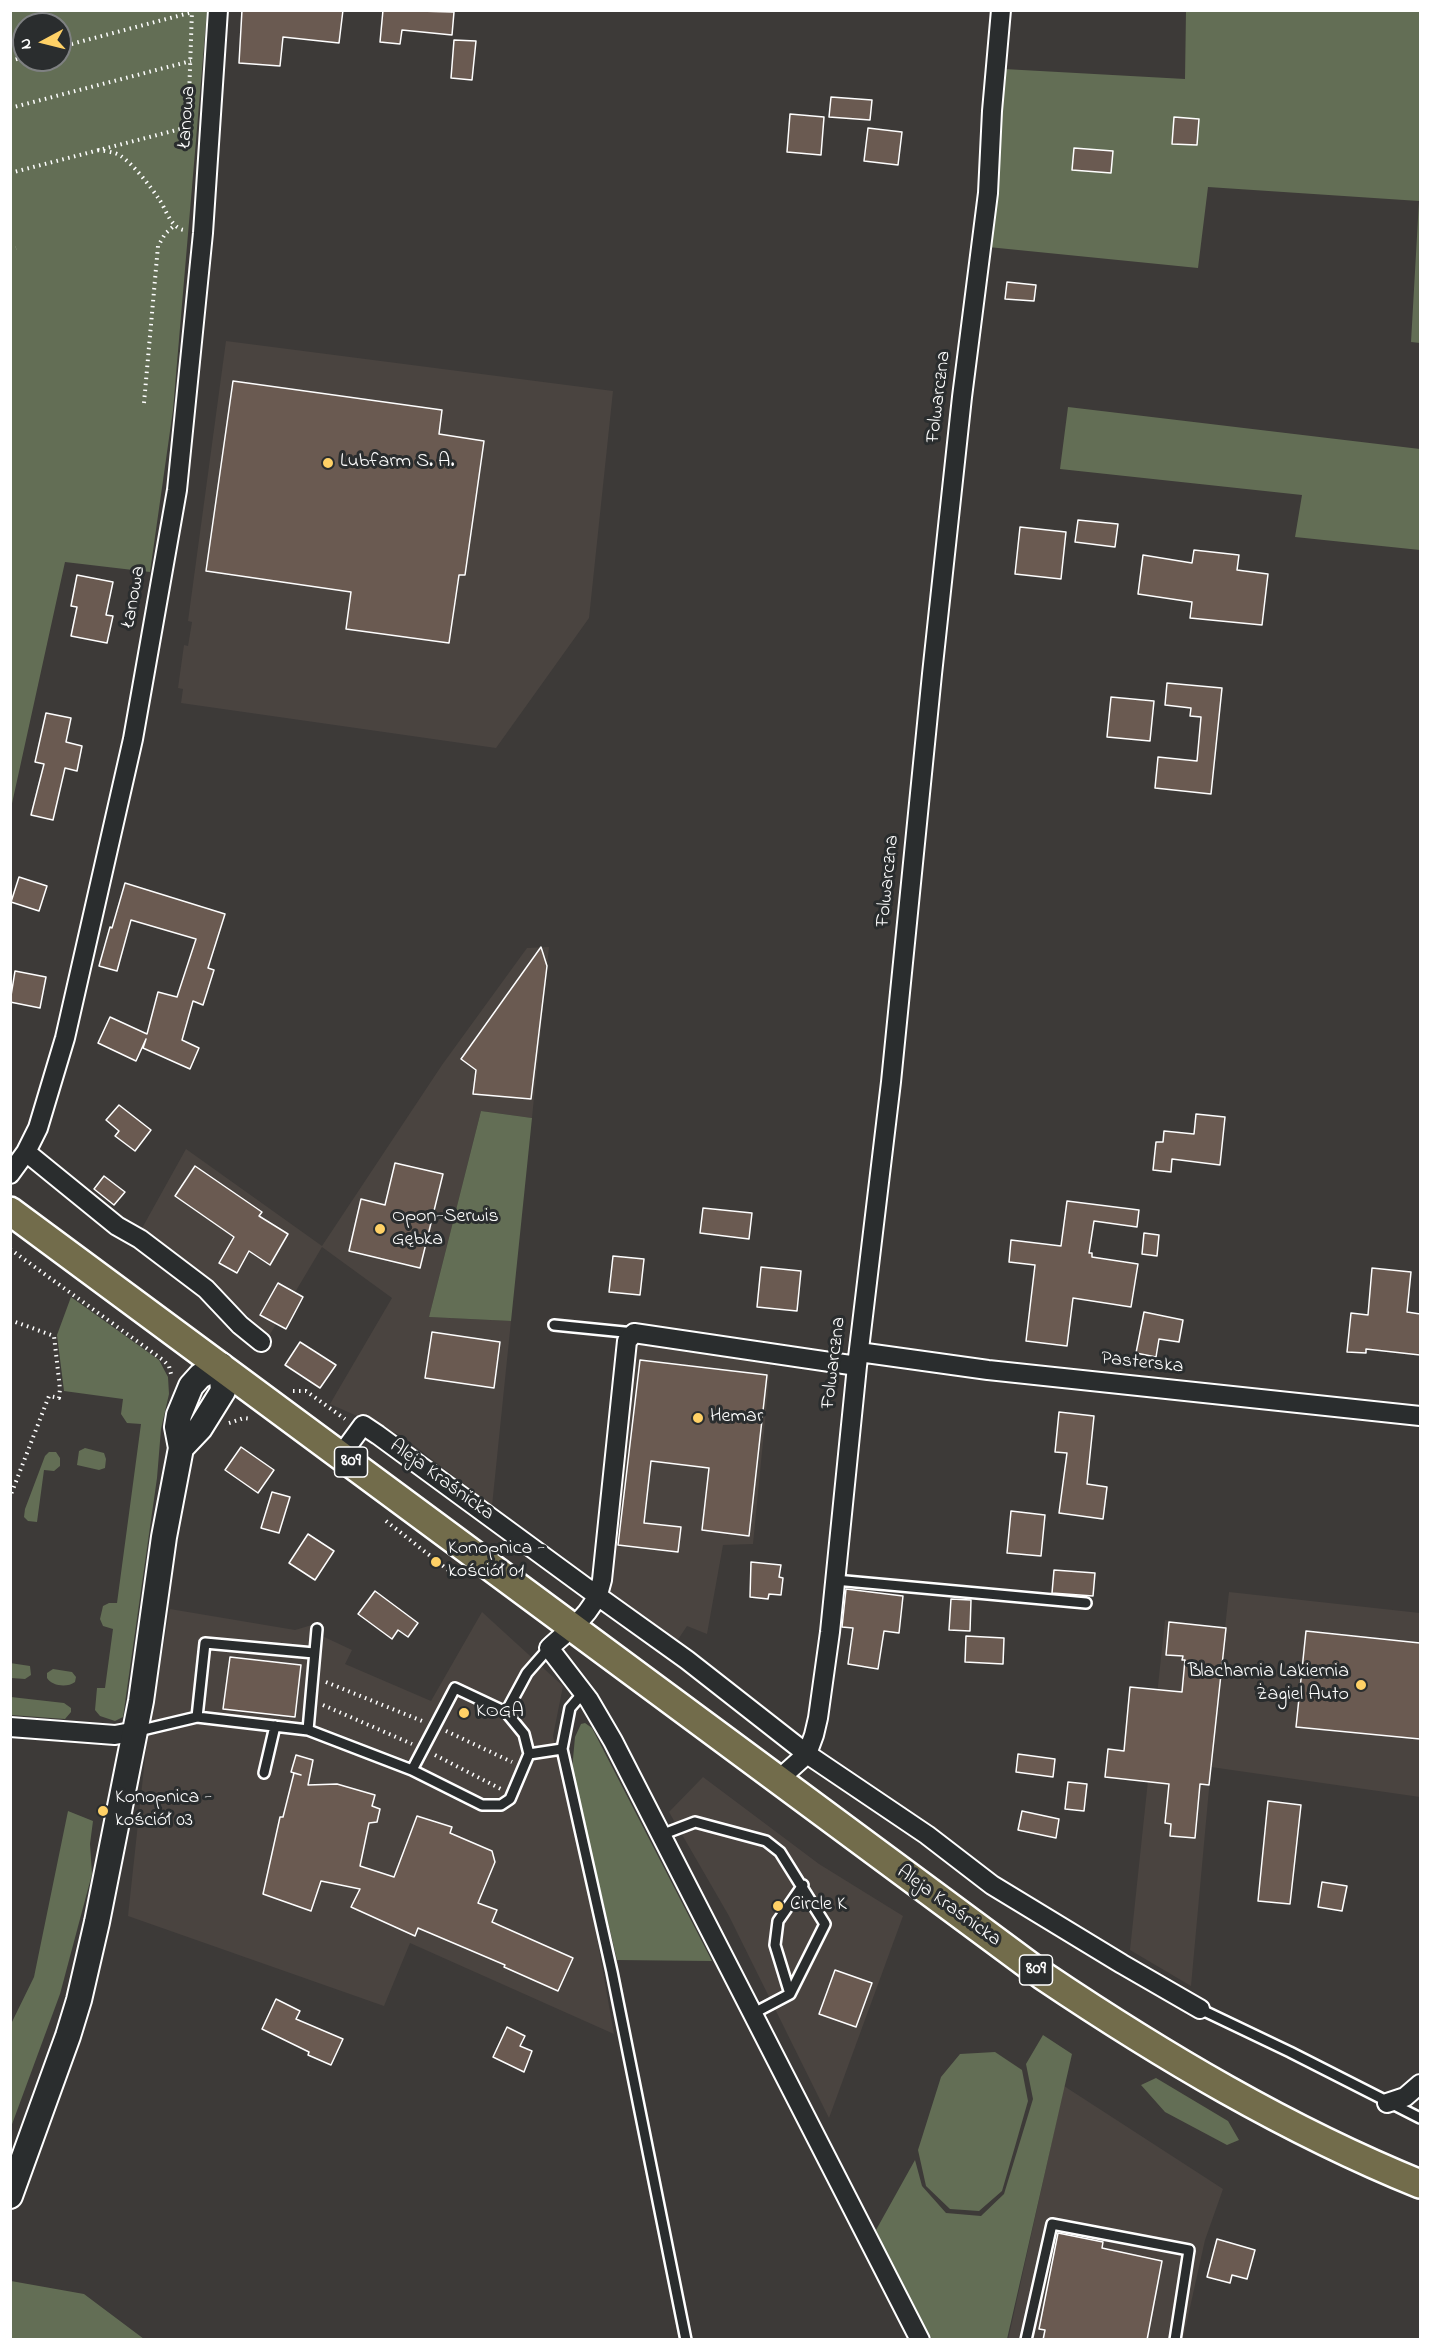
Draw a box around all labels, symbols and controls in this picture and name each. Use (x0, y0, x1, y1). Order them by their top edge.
north arrow (12, 12, 72, 72)
text: N (14, 37, 39, 51)
street label: Łanowa (174, 85, 202, 149)
street label: Folwarczna (922, 350, 958, 444)
place label: Lubfarm S. A. (340, 451, 454, 475)
marker: Lubfarm S. A. (321, 456, 335, 470)
street label: Łanowa (118, 564, 152, 630)
street label: Folwarczna (872, 834, 906, 928)
place label: Opon-Serwis Gębka (392, 1206, 499, 1253)
marker: Opon-Serwis Gębka (373, 1222, 387, 1236)
street label: Folwarczna (817, 1316, 853, 1410)
street label: Pasterska (1099, 1348, 1185, 1380)
place label: Hemar (710, 1406, 763, 1430)
marker: Hemar (691, 1411, 705, 1425)
street label: Aleja Kraśnicka (384, 1435, 498, 1527)
road number: 809 (334, 1447, 368, 1477)
place label: Konopnica - kościół 01 (448, 1538, 545, 1585)
marker: Konopnica - kościół 01 (429, 1555, 443, 1569)
place label: Blacharnia Lakiernia Żagiel Auto (1188, 1661, 1349, 1708)
marker: Blacharnia Lakiernia Żagiel Auto (1354, 1678, 1368, 1692)
place label: KOGA (476, 1701, 524, 1725)
marker: KOGA (457, 1706, 471, 1720)
place label: Konopnica - kościół 03 (115, 1787, 212, 1834)
marker: Konopnica - kościół 03 (96, 1804, 110, 1818)
street label: Aleja Kraśnicka (891, 1861, 1005, 1953)
place label: Circle K (790, 1894, 847, 1918)
marker: Circle K (771, 1899, 785, 1913)
road number: 809 (1020, 1955, 1052, 1985)

